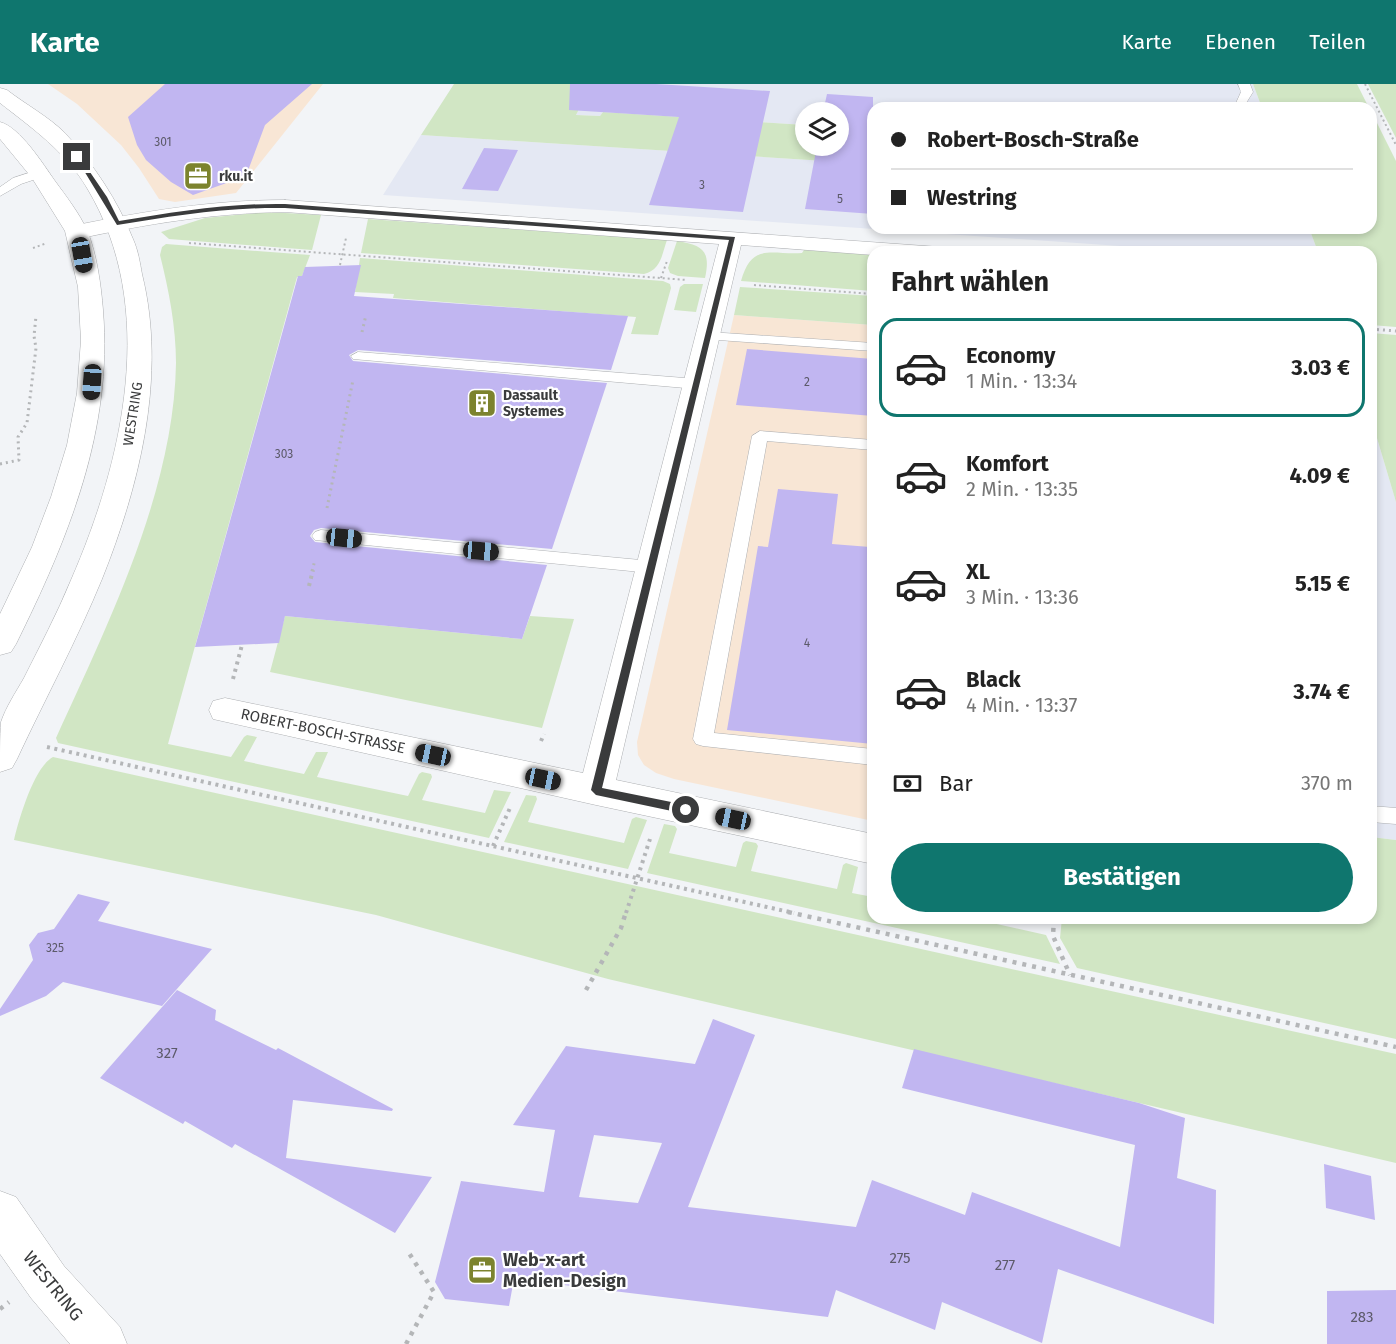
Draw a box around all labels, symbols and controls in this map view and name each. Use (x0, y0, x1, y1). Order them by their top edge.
text: Karte (30, 26, 100, 59)
text: Karte (1121, 29, 1172, 55)
text: Ebenen (1205, 29, 1276, 55)
text: Teilen (1309, 29, 1366, 55)
map controls (795, 102, 849, 156)
button: layers (795, 102, 849, 156)
text: Robert-Bosch-Straße (927, 126, 1139, 153)
house number: 301 (154, 135, 172, 149)
route end (63, 143, 90, 170)
office icon: rku.it (182, 160, 214, 192)
place label: rku.it (219, 168, 254, 185)
house number: 3 (699, 178, 705, 192)
text: Westring (927, 184, 1017, 211)
house number: 5 (837, 192, 843, 206)
car (70, 236, 94, 274)
text: Fahrt wählen (891, 266, 1049, 298)
icon: car (894, 341, 948, 395)
text: Economy (966, 342, 1055, 369)
text: 3.03 € (1291, 354, 1350, 381)
car (82, 363, 102, 401)
text: 1 Min. · 13:34 (966, 369, 1077, 393)
house number: 2 (804, 375, 810, 389)
street label: WESTRING (120, 381, 146, 447)
building icon: Dassault Systemes (466, 387, 498, 419)
place label: Dassault Systemes (503, 387, 564, 420)
house number: 303 (275, 447, 293, 461)
icon: car (894, 449, 948, 503)
text: Komfort (966, 450, 1049, 477)
text: 4.09 € (1289, 462, 1350, 489)
text: 2 Min. · 13:35 (966, 477, 1078, 501)
car (325, 527, 363, 549)
car (462, 540, 500, 562)
icon: car (894, 557, 948, 611)
text: XL (966, 558, 990, 585)
text: 5.15 € (1295, 570, 1350, 597)
text: 3 Min. · 13:36 (966, 585, 1079, 609)
house number: 4 (804, 636, 811, 650)
icon: car (894, 665, 948, 719)
text: Black (966, 666, 1021, 693)
text: 3.74 € (1293, 678, 1350, 705)
text: 4 Min. · 13:37 (966, 693, 1077, 717)
street label: ROBERT-BOSCH-STRASSE (239, 705, 407, 757)
car (414, 742, 452, 768)
car (524, 766, 562, 792)
icon: cash (891, 767, 924, 800)
text: Bar (939, 770, 973, 797)
text: 370 m (1301, 771, 1353, 795)
route start (672, 796, 699, 823)
car (714, 806, 752, 832)
button: Bestätigen (891, 843, 1353, 912)
house number: 325 (46, 941, 64, 955)
house number: 327 (156, 1044, 178, 1062)
street label: WESTRING (18, 1247, 88, 1325)
place label: Web-x-art Medien-Design (503, 1249, 626, 1292)
house number: 275 (889, 1249, 911, 1267)
office icon: Web-x-art Medien-Design (466, 1254, 498, 1286)
house number: 277 (995, 1256, 1016, 1274)
house number: 283 (1350, 1308, 1374, 1326)

